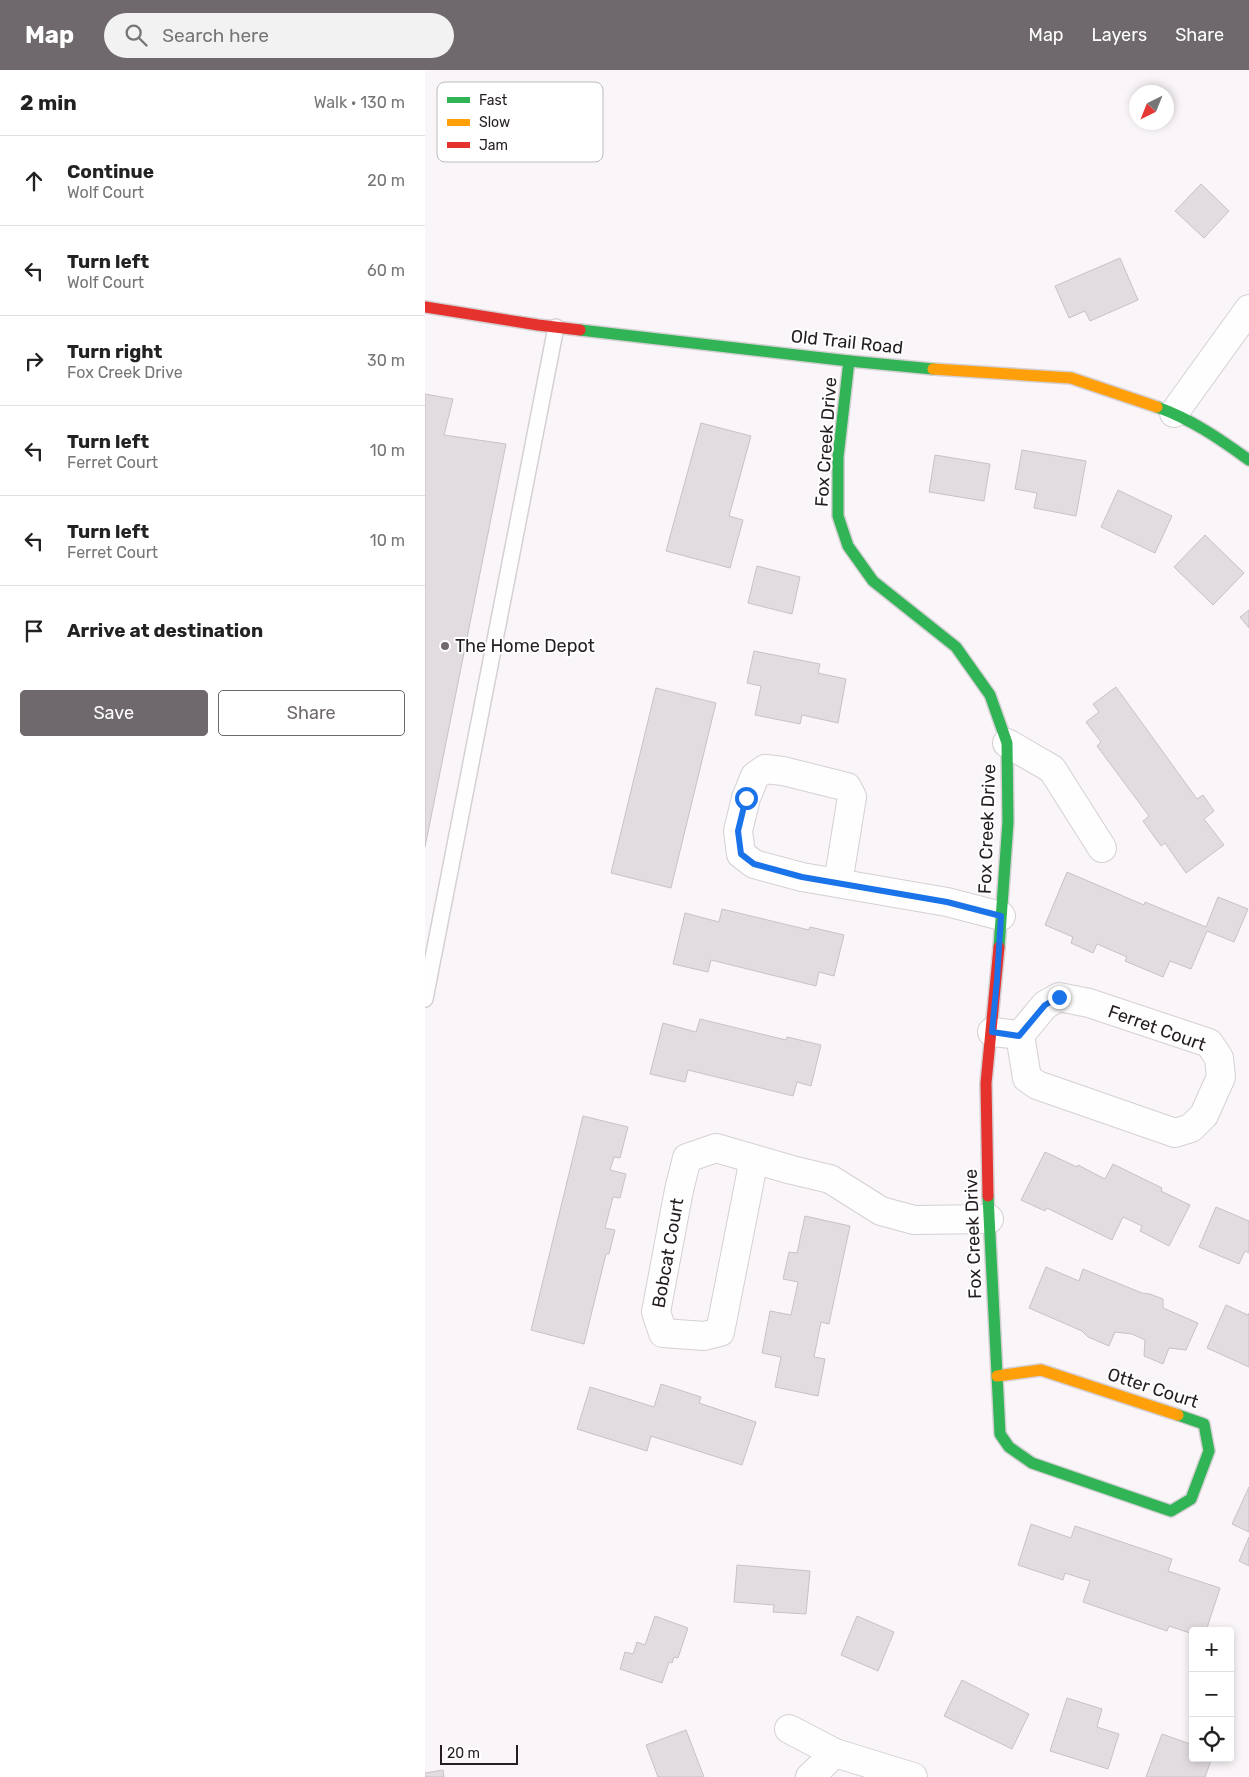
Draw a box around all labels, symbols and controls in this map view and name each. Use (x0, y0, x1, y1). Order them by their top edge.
search box (104, 13, 454, 58)
text: Map (25, 21, 74, 49)
icon: search (122, 21, 150, 49)
text: Search here (162, 24, 269, 47)
text: Map (1029, 24, 1064, 46)
text: Layers (1092, 24, 1147, 46)
text: Share (1175, 24, 1224, 46)
legend (437, 82, 603, 162)
north arrow (1129, 85, 1174, 130)
text: 2 min (20, 90, 77, 115)
text: Fast (479, 92, 508, 109)
text: Walk · 130 m (314, 93, 405, 112)
text: Slow (479, 114, 510, 131)
text: Jam (479, 137, 508, 154)
text: Continue (67, 160, 154, 183)
icon: ahead (20, 167, 48, 195)
text: 20 m (367, 171, 405, 190)
text: Wolf Court (67, 183, 144, 202)
text: Turn left (67, 250, 149, 273)
icon: left (20, 257, 48, 285)
text: 60 m (367, 261, 405, 280)
text: Wolf Court (67, 273, 144, 292)
street label: Old Trail Road (790, 325, 904, 359)
text: Turn right (67, 340, 162, 363)
icon: right (20, 347, 48, 375)
text: 30 m (367, 351, 405, 370)
text: Fox Creek Drive (67, 363, 183, 382)
street label: Fox Creek Drive (810, 376, 842, 508)
text: Turn left (67, 430, 149, 453)
icon: left (20, 437, 48, 465)
text: 10 m (370, 441, 405, 460)
text: Ferret Court (67, 453, 158, 472)
text: Turn left (67, 520, 149, 543)
icon: left (20, 527, 48, 555)
text: 10 m (370, 531, 405, 550)
text: Ferret Court (67, 543, 158, 562)
icon: arrive (20, 617, 48, 645)
text: Arrive at destination (67, 619, 263, 642)
place label: The Home Depot (455, 635, 595, 657)
marker: The Home Depot (439, 640, 451, 652)
button: Save (20, 690, 208, 736)
button: Share (218, 690, 405, 736)
street label: Fox Creek Drive (974, 764, 1000, 894)
route start (735, 787, 758, 810)
route end (1048, 986, 1071, 1009)
street label: Ferret Court (1105, 1000, 1209, 1056)
street label: Fox Creek Drive (960, 1169, 986, 1299)
street label: Bobcat Court (647, 1196, 689, 1310)
street label: Otter Court (1105, 1363, 1201, 1413)
map controls (1189, 1627, 1234, 1762)
button: + (1189, 1627, 1234, 1672)
button: − (1189, 1672, 1234, 1717)
button: locate (1189, 1717, 1234, 1762)
scale bar (440, 1742, 517, 1765)
text: 20 m (447, 1745, 480, 1762)

